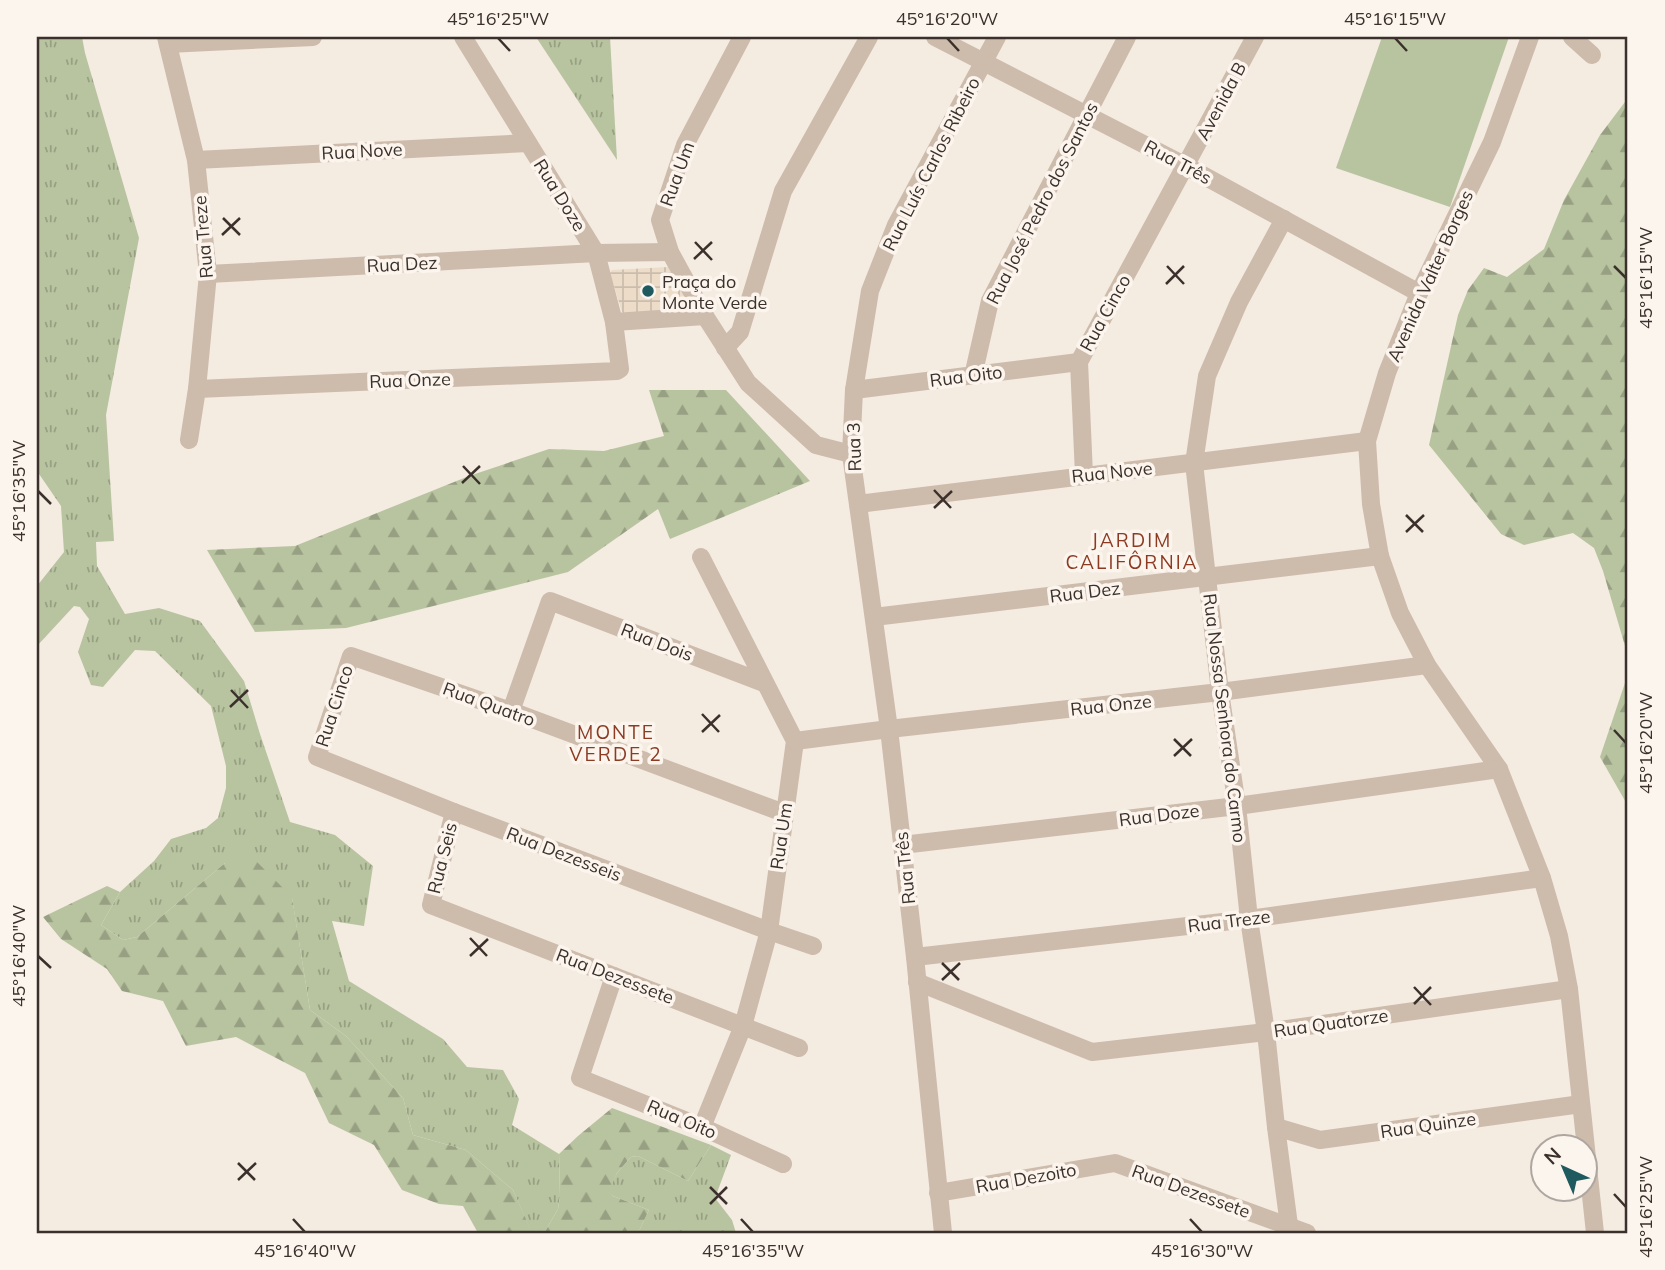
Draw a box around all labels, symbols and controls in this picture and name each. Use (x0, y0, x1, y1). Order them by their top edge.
text: 45°16'25"W (447, 7, 549, 30)
text: 45°16'20"W (896, 7, 998, 30)
text: 45°16'15"W (1344, 7, 1446, 30)
street label: Avenida B (1191, 58, 1251, 144)
street label: Rua Luís Carlos Ribeiro (877, 73, 985, 255)
street label: Rua José Pedro dos Santos (981, 98, 1103, 308)
street label: Rua Três (1140, 135, 1216, 189)
street label: Rua Nove (321, 137, 403, 165)
street label: Rua Um (655, 138, 699, 210)
street label: Rua Doze (529, 155, 591, 235)
street label: Avenida Valter Borges (1382, 187, 1478, 365)
street label: Rua Treze (188, 195, 218, 279)
text: 45°16'15"W (1634, 227, 1657, 329)
street label: Rua Dez (366, 251, 438, 277)
place label: Praça do Monte Verde (662, 270, 767, 314)
street label: Rua Cinco (1074, 270, 1136, 356)
marker: Praça do Monte Verde (640, 283, 656, 299)
street label: Rua Oito (928, 360, 1004, 392)
street label: Rua Onze (369, 367, 451, 393)
street label: Rua 3 (842, 422, 866, 472)
text: 45°16'35"W (7, 440, 30, 542)
street label: Rua Nove (1070, 456, 1154, 488)
district label: JARDIM CALIFÔRNIA (1065, 528, 1199, 574)
street label: Rua Dez (1048, 576, 1122, 608)
street label: Rua Nossa Senhora do Carmo (1198, 592, 1252, 844)
street label: Rua Dois (618, 618, 696, 666)
street label: Rua Cinco (310, 662, 358, 750)
street label: Rua Quatro (440, 677, 538, 731)
street label: Rua Onze (1069, 689, 1153, 721)
text: 45°16'20"W (1634, 692, 1657, 794)
district label: MONTE VERDE 2 (569, 720, 663, 766)
street label: Rua Doze (1117, 799, 1201, 831)
street label: Rua Um (765, 801, 797, 871)
street label: Rua Seis (422, 820, 462, 896)
street label: Rua Dezesseis (503, 822, 625, 887)
street label: Rua Três (890, 830, 920, 905)
text: 45°16'40"W (7, 905, 30, 1007)
street label: Rua Treze (1186, 905, 1272, 937)
street label: Rua Dezessete (553, 943, 677, 1009)
street label: Rua Quatorze (1272, 1004, 1390, 1042)
street label: Rua Oito (644, 1094, 720, 1144)
street label: Rua Quinze (1379, 1107, 1477, 1143)
north arrow (1528, 1134, 1598, 1204)
text: N (1539, 1142, 1566, 1169)
text: 45°16'25"W (1634, 1156, 1657, 1258)
street label: Rua Dezoito (974, 1158, 1078, 1198)
street label: Rua Dezessete (1129, 1159, 1253, 1223)
text: 45°16'40"W (254, 1239, 356, 1262)
text: 45°16'35"W (702, 1239, 804, 1262)
text: 45°16'30"W (1151, 1239, 1253, 1262)

